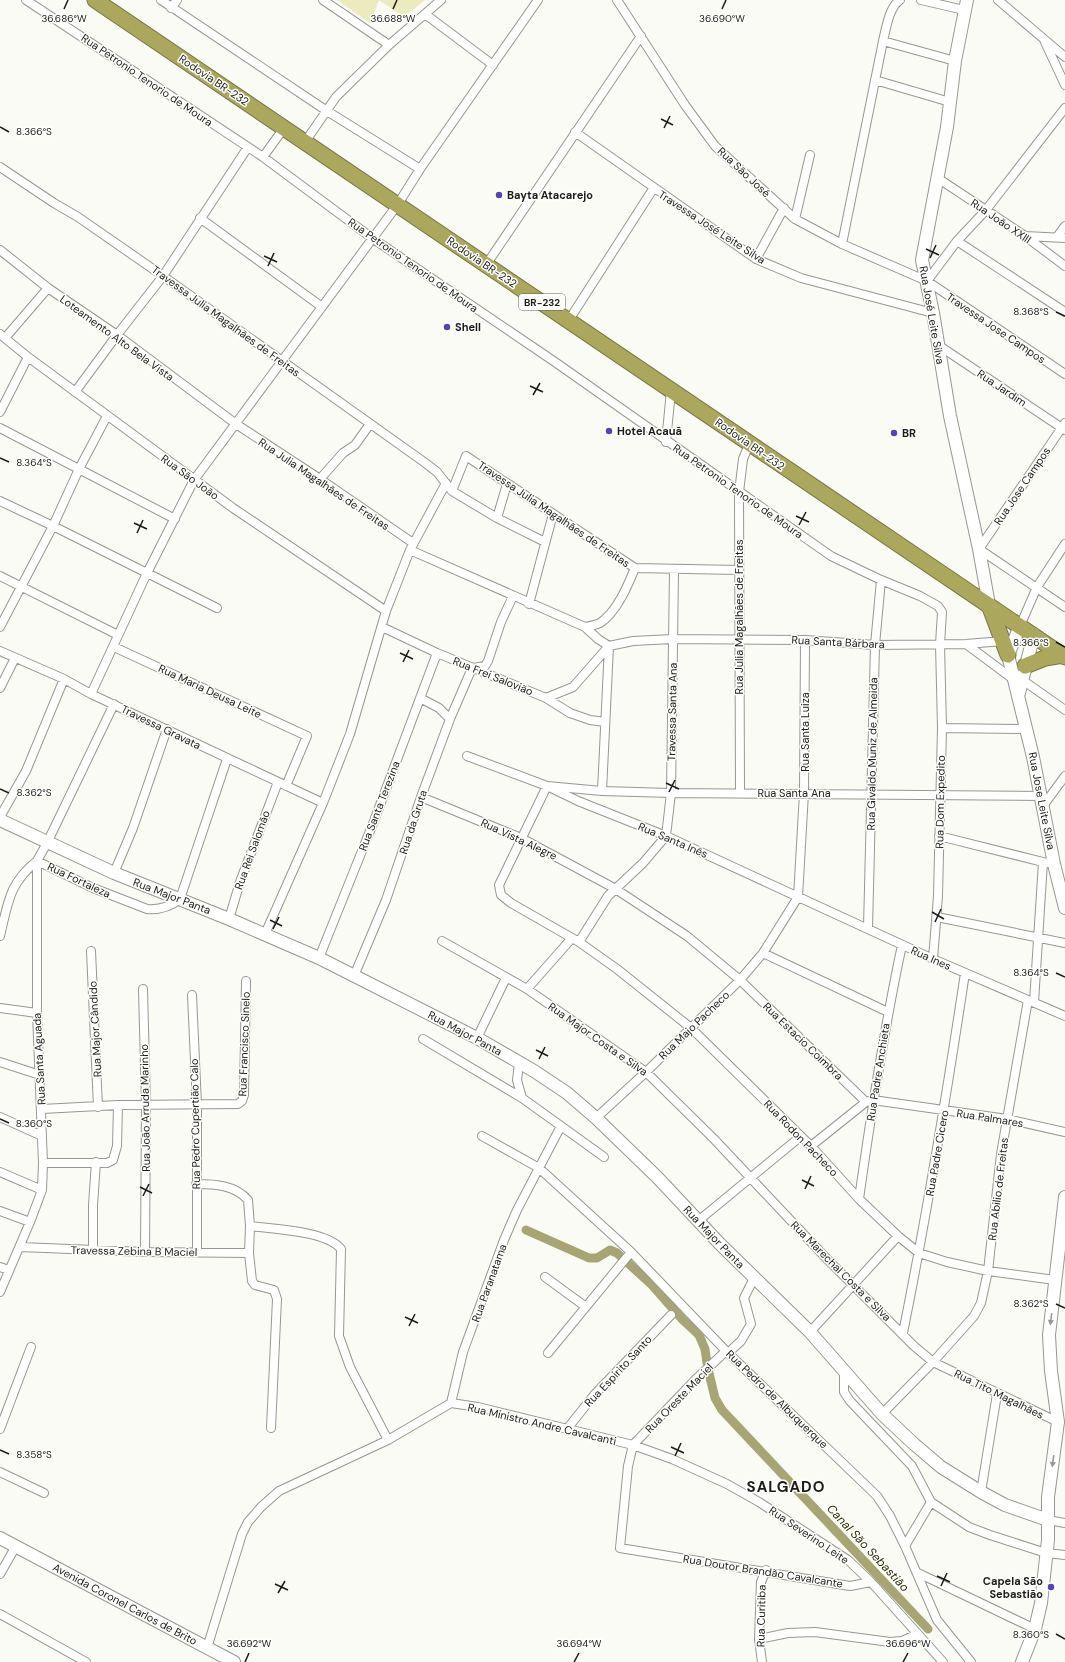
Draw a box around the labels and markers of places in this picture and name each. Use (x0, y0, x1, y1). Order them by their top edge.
place label: Bayta Atacarejo (507, 188, 593, 202)
marker: Bayta Atacarejo (494, 190, 504, 200)
place label: Shell (455, 320, 481, 334)
marker: Shell (442, 322, 452, 332)
place label: Hotel Acauã (617, 424, 682, 438)
marker: Hotel Acauã (604, 426, 614, 436)
place label: BR (902, 426, 916, 440)
marker: BR (889, 428, 899, 438)
place label: Capela São Sebastião (983, 1574, 1043, 1601)
marker: Capela São Sebastião (1046, 1582, 1056, 1592)

